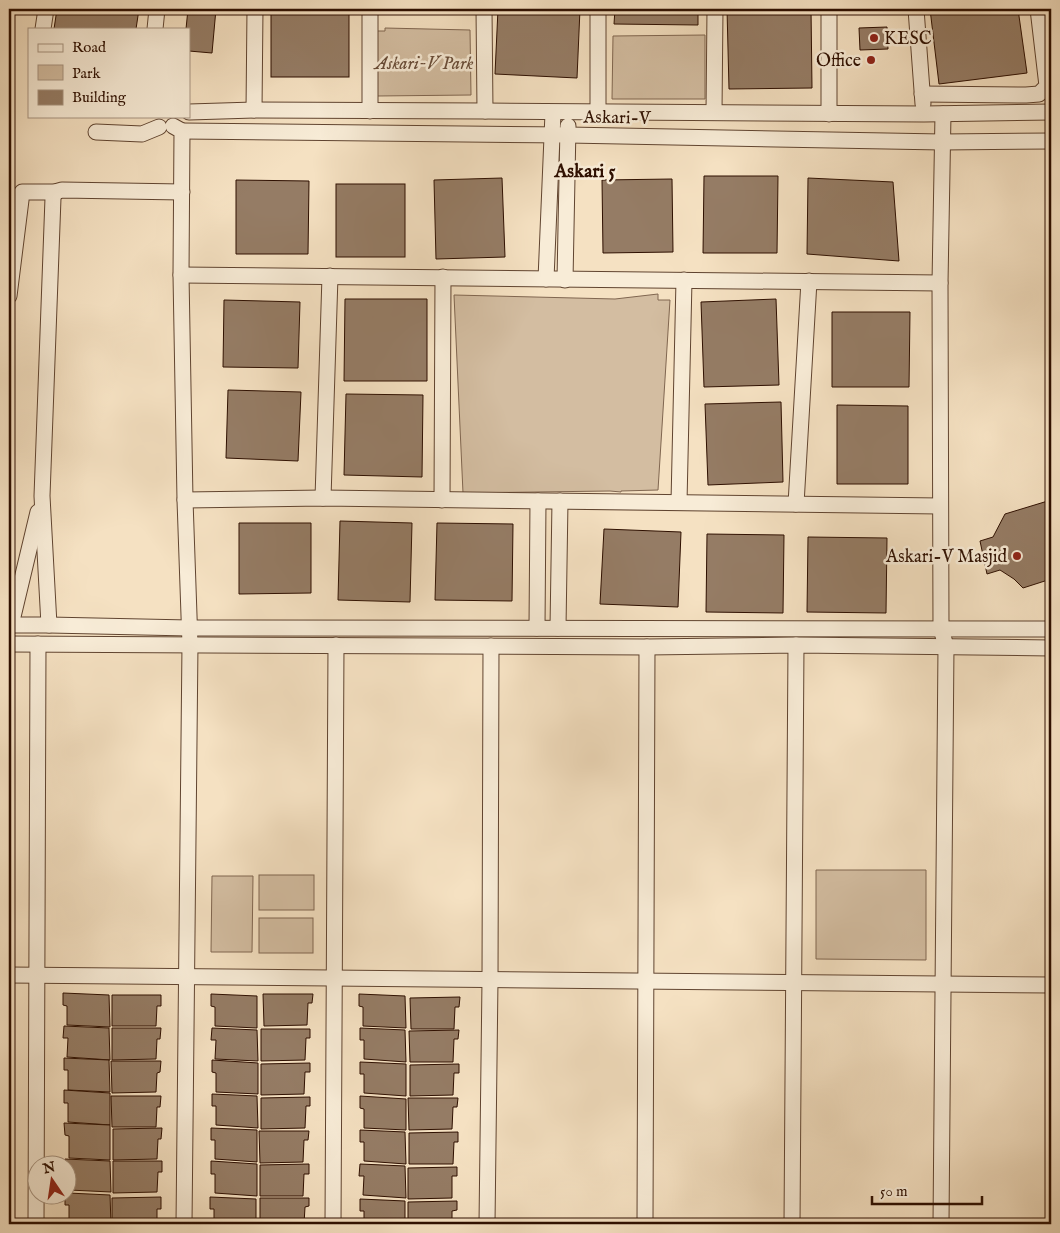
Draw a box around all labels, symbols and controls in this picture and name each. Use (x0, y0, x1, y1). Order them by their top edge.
legend (28, 28, 190, 118)
place label: KESC (884, 28, 932, 51)
marker: KESC (868, 32, 880, 44)
text: Road (72, 38, 107, 57)
place label: Office (816, 50, 861, 73)
park label: Askari-V Park (373, 53, 473, 76)
marker: Office (865, 54, 877, 66)
text: Park (72, 64, 102, 83)
text: Building (72, 88, 127, 107)
street label: Askari-V (582, 106, 652, 131)
district label: Askari 5 (554, 160, 616, 184)
place label: Askari-V Masjid (885, 546, 1007, 569)
marker: Askari-V Masjid (1011, 550, 1023, 562)
north arrow (28, 1156, 78, 1206)
text: N (40, 1158, 57, 1179)
scale bar (872, 1173, 982, 1205)
text: 50 m (880, 1182, 908, 1201)

